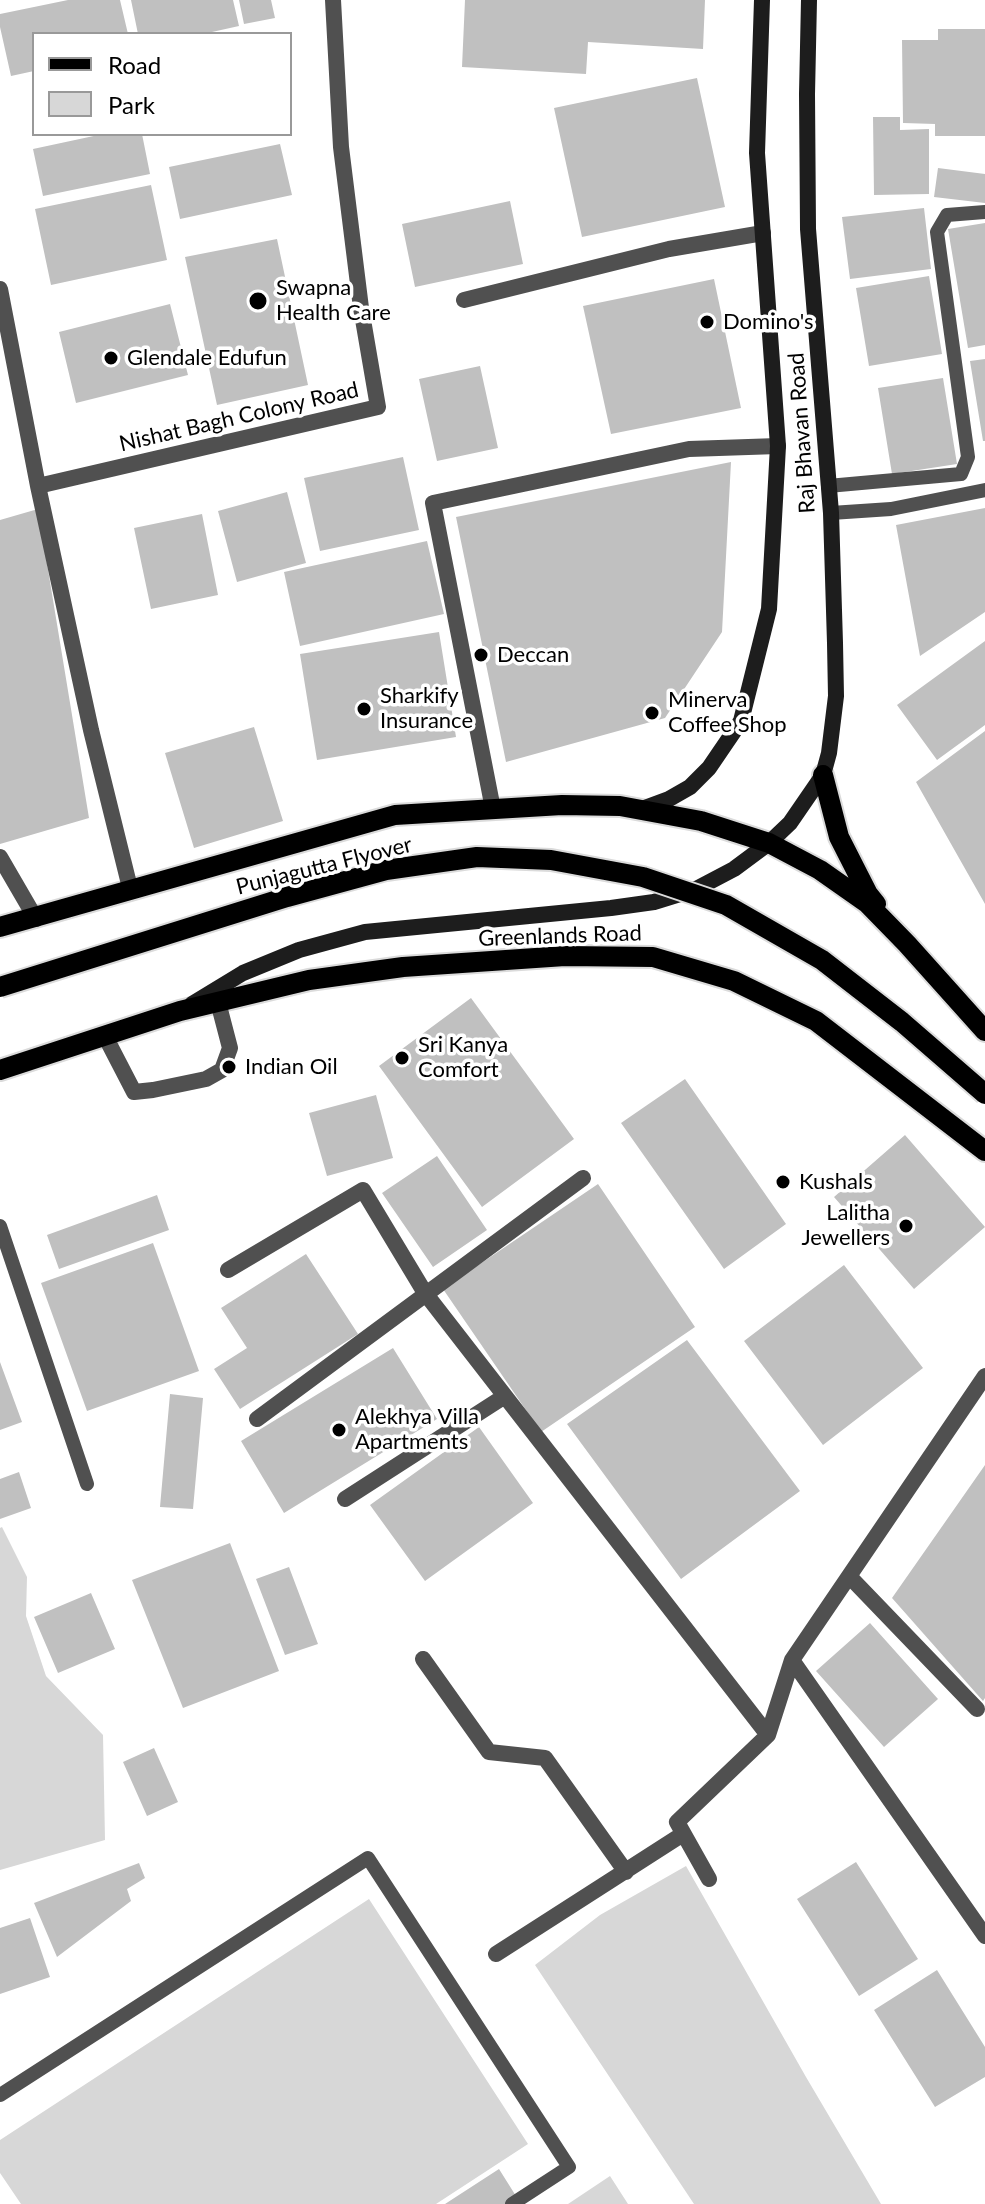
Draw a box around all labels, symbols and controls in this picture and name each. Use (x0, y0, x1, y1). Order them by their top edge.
legend (32, 32, 292, 136)
text: Road (108, 50, 161, 79)
text: Park (108, 90, 155, 119)
place label: Swapna Health Care (276, 275, 391, 326)
marker: Swapna Health Care (247, 290, 269, 312)
place label: Domino's (723, 309, 814, 335)
marker: Domino's (698, 313, 716, 331)
place label: Glendale Edufun (127, 345, 287, 371)
marker: Glendale Edufun (102, 349, 120, 367)
street label: Raj Bhavan Road (783, 352, 821, 514)
street label: Nishat Bagh Colony Road (117, 377, 361, 457)
place label: Deccan (497, 642, 569, 668)
marker: Deccan (472, 646, 490, 664)
place label: Sharkify Insurance (380, 683, 473, 734)
place label: Minerva Coffee Shop (668, 687, 787, 738)
marker: Sharkify Insurance (355, 700, 373, 718)
marker: Minerva Coffee Shop (643, 704, 661, 722)
street label: Punjagutta Flyover (233, 831, 415, 901)
street label: Greenlands Road (478, 920, 642, 952)
place label: Sri Kanya Comfort (418, 1032, 508, 1084)
marker: Sri Kanya Comfort (393, 1049, 411, 1067)
place label: Indian Oil (245, 1054, 338, 1080)
marker: Indian Oil (220, 1058, 238, 1076)
place label: Kushals (799, 1169, 873, 1195)
marker: Kushals (774, 1173, 792, 1191)
place label: Lalitha Jewellers (801, 1200, 890, 1252)
marker: Lalitha Jewellers (897, 1217, 915, 1235)
place label: Alekhya Villa Apartments (355, 1404, 479, 1456)
marker: Alekhya Villa Apartments (330, 1421, 348, 1439)

